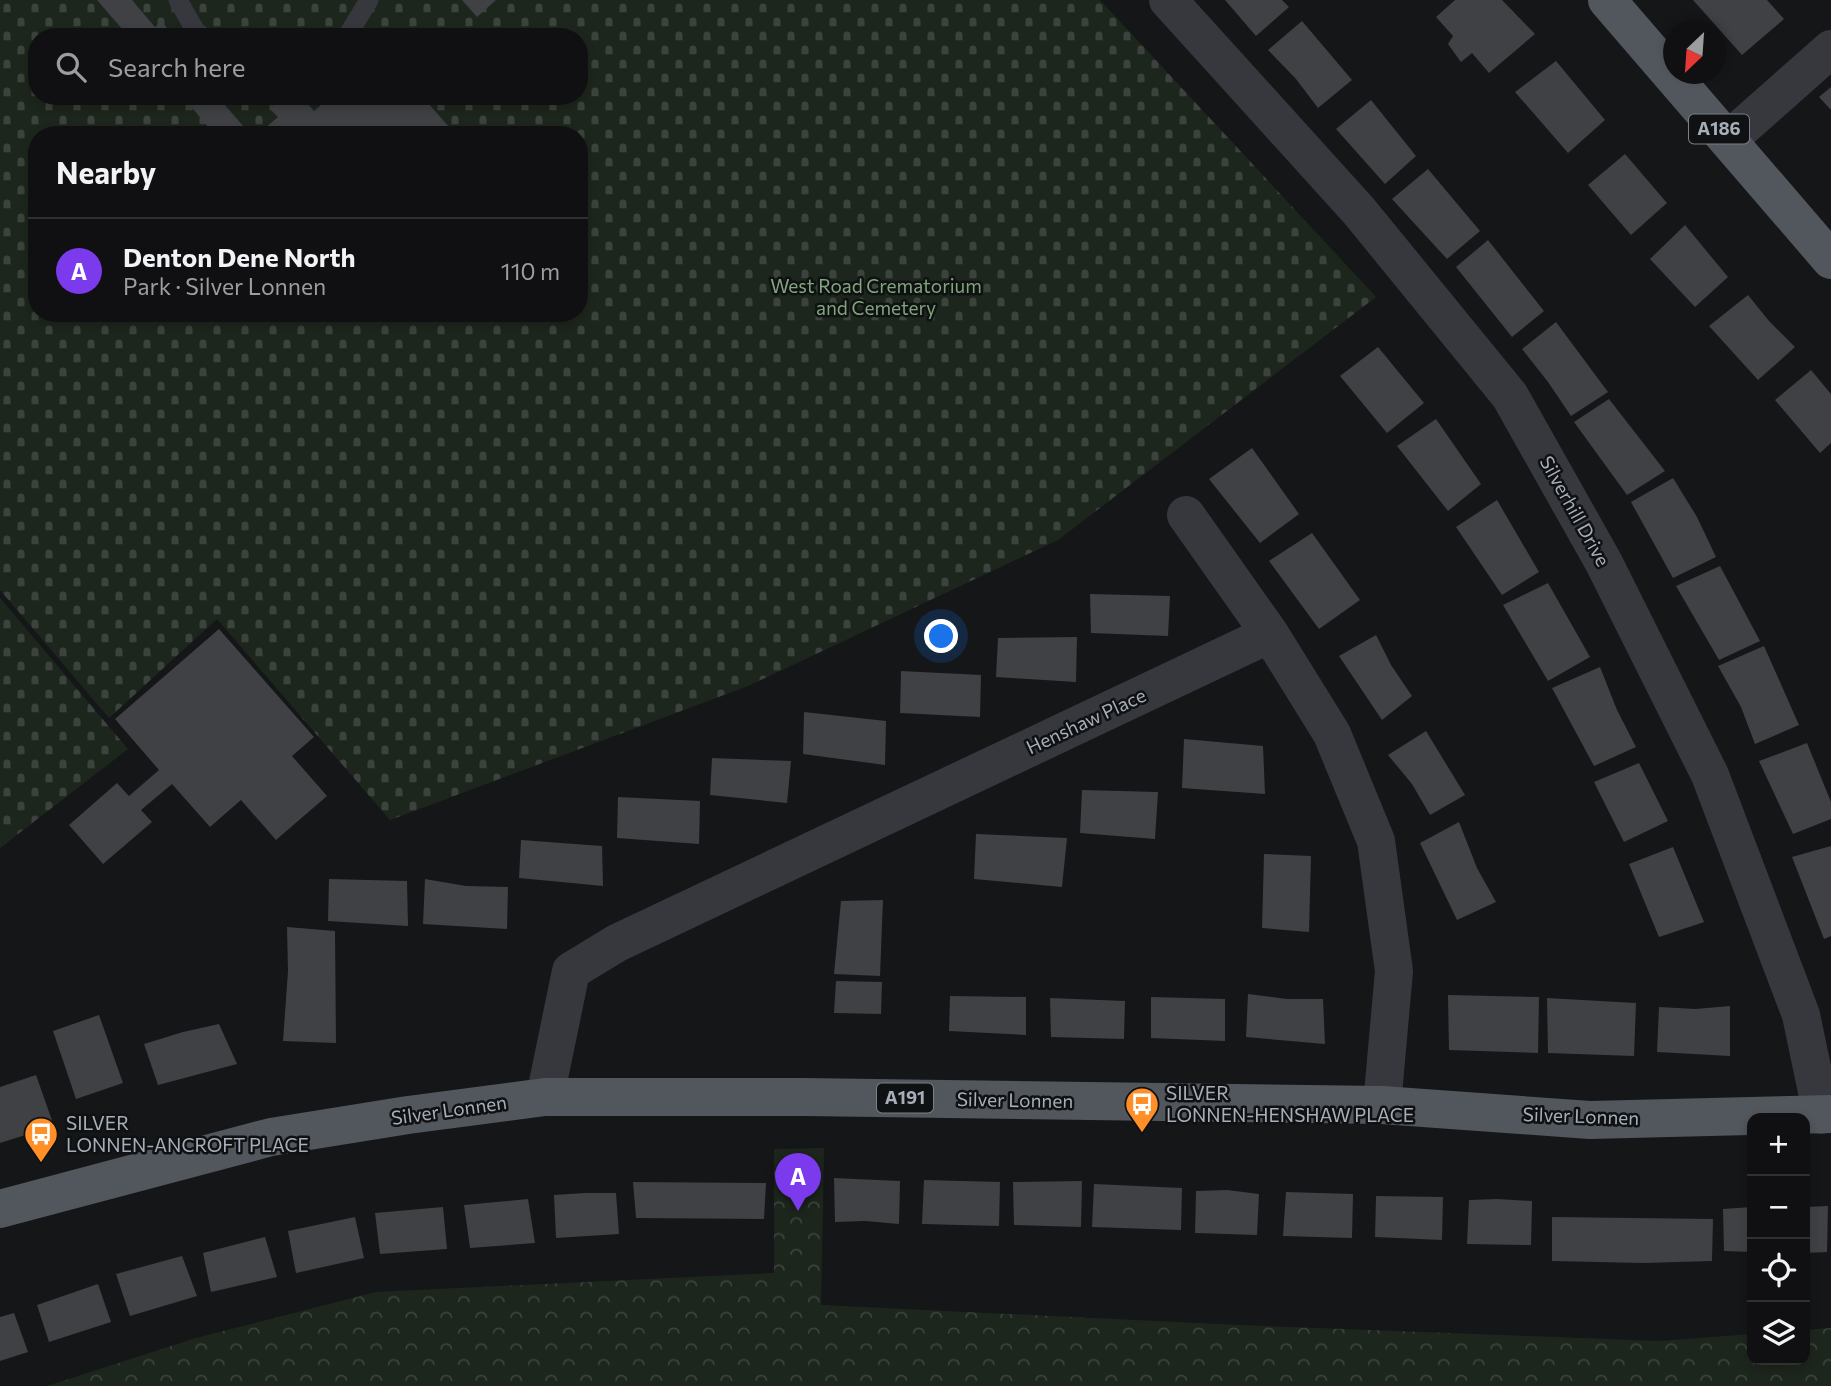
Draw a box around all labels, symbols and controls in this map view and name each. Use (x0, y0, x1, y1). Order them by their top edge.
north arrow (1663, 21, 1726, 84)
search box (28, 28, 588, 105)
icon: search (52, 48, 90, 86)
text: Search here (108, 51, 246, 82)
road number: A186 (1689, 114, 1749, 144)
text: Nearby (56, 153, 156, 190)
text: Denton Dene North (123, 241, 355, 272)
text: A (71, 257, 87, 285)
text: 110 m (501, 257, 560, 285)
text: Park · Silver Lonnen (123, 272, 326, 300)
park label: West Road Crematorium and Cemetery (770, 274, 982, 319)
street label: Silverhill Drive (1536, 451, 1615, 570)
your location (924, 619, 958, 653)
street label: Henshaw Place (1022, 683, 1149, 758)
place label: SILVER LONNEN-HENSHAW PLACE (1166, 1081, 1414, 1126)
road number: A191 (877, 1084, 933, 1112)
bus stop icon: SILVER LONNEN-HENSHAW PLACE (1123, 1085, 1161, 1134)
street label: Silver Lonnen (957, 1087, 1073, 1112)
street label: Silver Lonnen (390, 1090, 508, 1129)
street label: Silver Lonnen (1522, 1102, 1640, 1129)
place label: SILVER LONNEN-ANCROFT PLACE (66, 1111, 309, 1156)
map controls (1747, 1113, 1810, 1365)
button: + (1747, 1113, 1810, 1176)
bus stop icon: SILVER LONNEN-ANCROFT PLACE (22, 1115, 60, 1164)
pin: A (775, 1153, 821, 1211)
button: − (1747, 1176, 1810, 1239)
button: locate (1747, 1239, 1810, 1302)
button: layers (1747, 1302, 1810, 1365)

